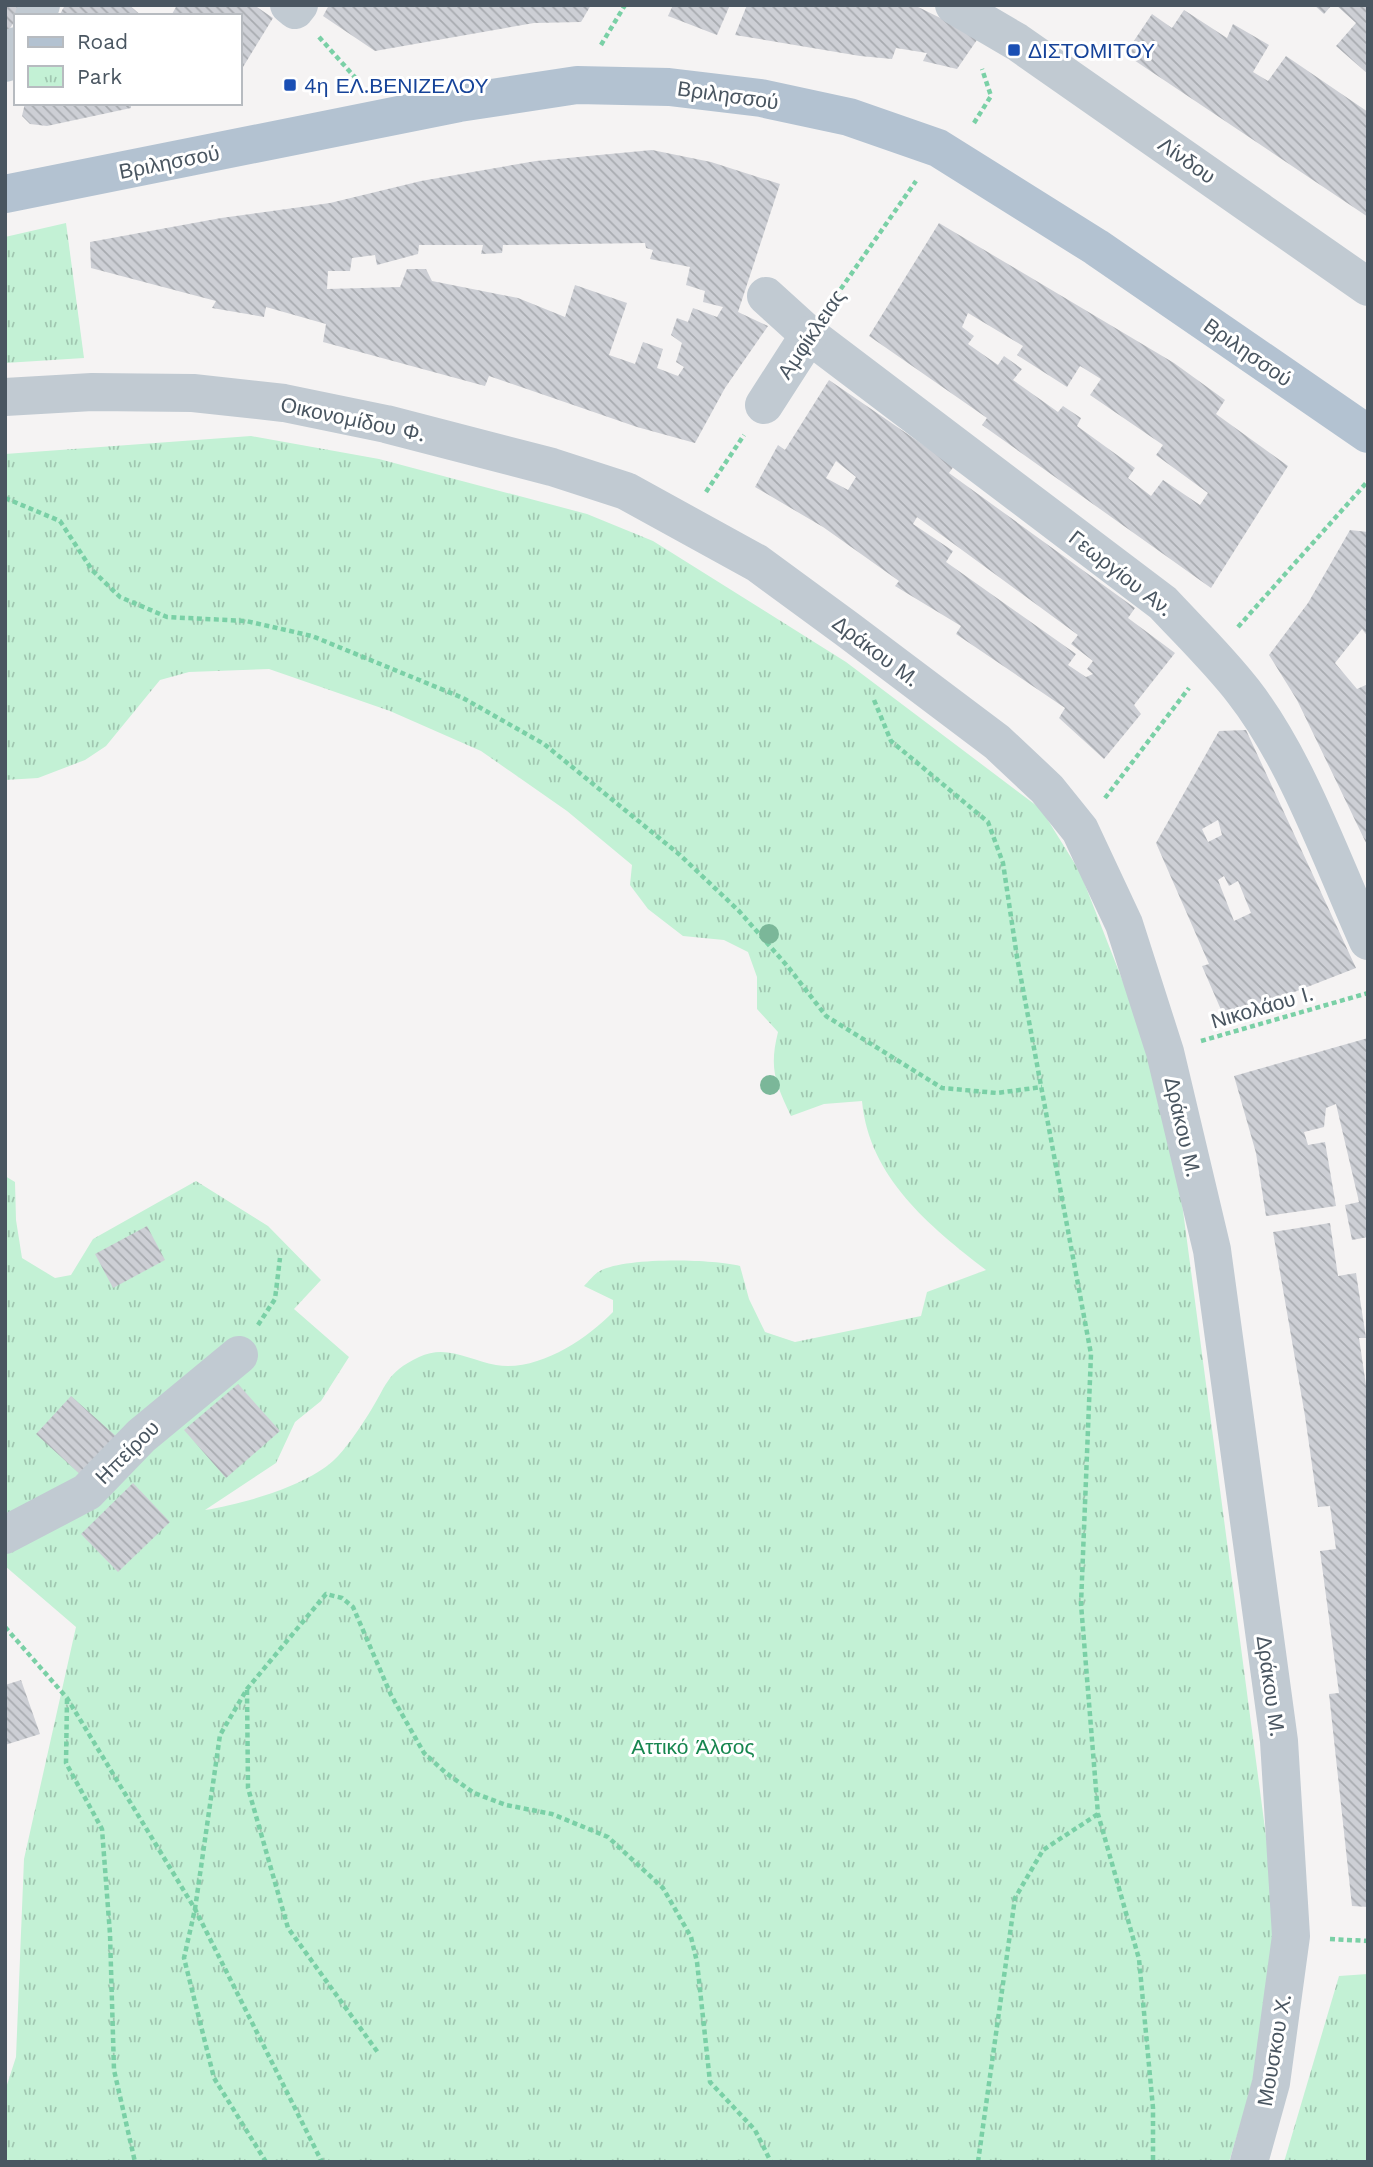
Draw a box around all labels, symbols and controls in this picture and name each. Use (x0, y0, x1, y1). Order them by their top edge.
legend (14, 14, 242, 105)
text: Road (77, 29, 128, 54)
place label: ΔΙΣΤΟΜΙΤΟΥ (1028, 38, 1155, 63)
marker: ΔΙΣΤΟΜΙΤΟΥ (1006, 42, 1022, 58)
text: Park (77, 64, 122, 89)
place label: 4η ΕΛ.ΒΕΝΙΖΕΛΟΥ (304, 73, 488, 98)
street label: Βριλησσού (676, 76, 780, 114)
marker: 4η ΕΛ.ΒΕΝΙΖΕΛΟΥ (282, 77, 298, 93)
street label: Λίνδου (1154, 131, 1220, 189)
street label: Βριλησσού (117, 140, 221, 184)
street label: Αμφίκλειας (772, 284, 850, 384)
street label: Βριλησσού (1199, 313, 1297, 391)
street label: Οικονομίδου Φ. (278, 391, 428, 447)
street label: Γεωργίου Αν. (1064, 525, 1178, 621)
street label: Δράκου Μ. (828, 610, 924, 692)
street label: Νικολάου Ι. (1208, 980, 1316, 1034)
street label: Δράκου Μ. (1159, 1075, 1207, 1179)
street label: Ηπείρου (90, 1415, 164, 1489)
street label: Δράκου Μ. (1252, 1634, 1290, 1738)
park label: Αττικό Άλσος (631, 1734, 755, 1759)
street label: Μουσκου Χ. (1252, 1992, 1296, 2108)

